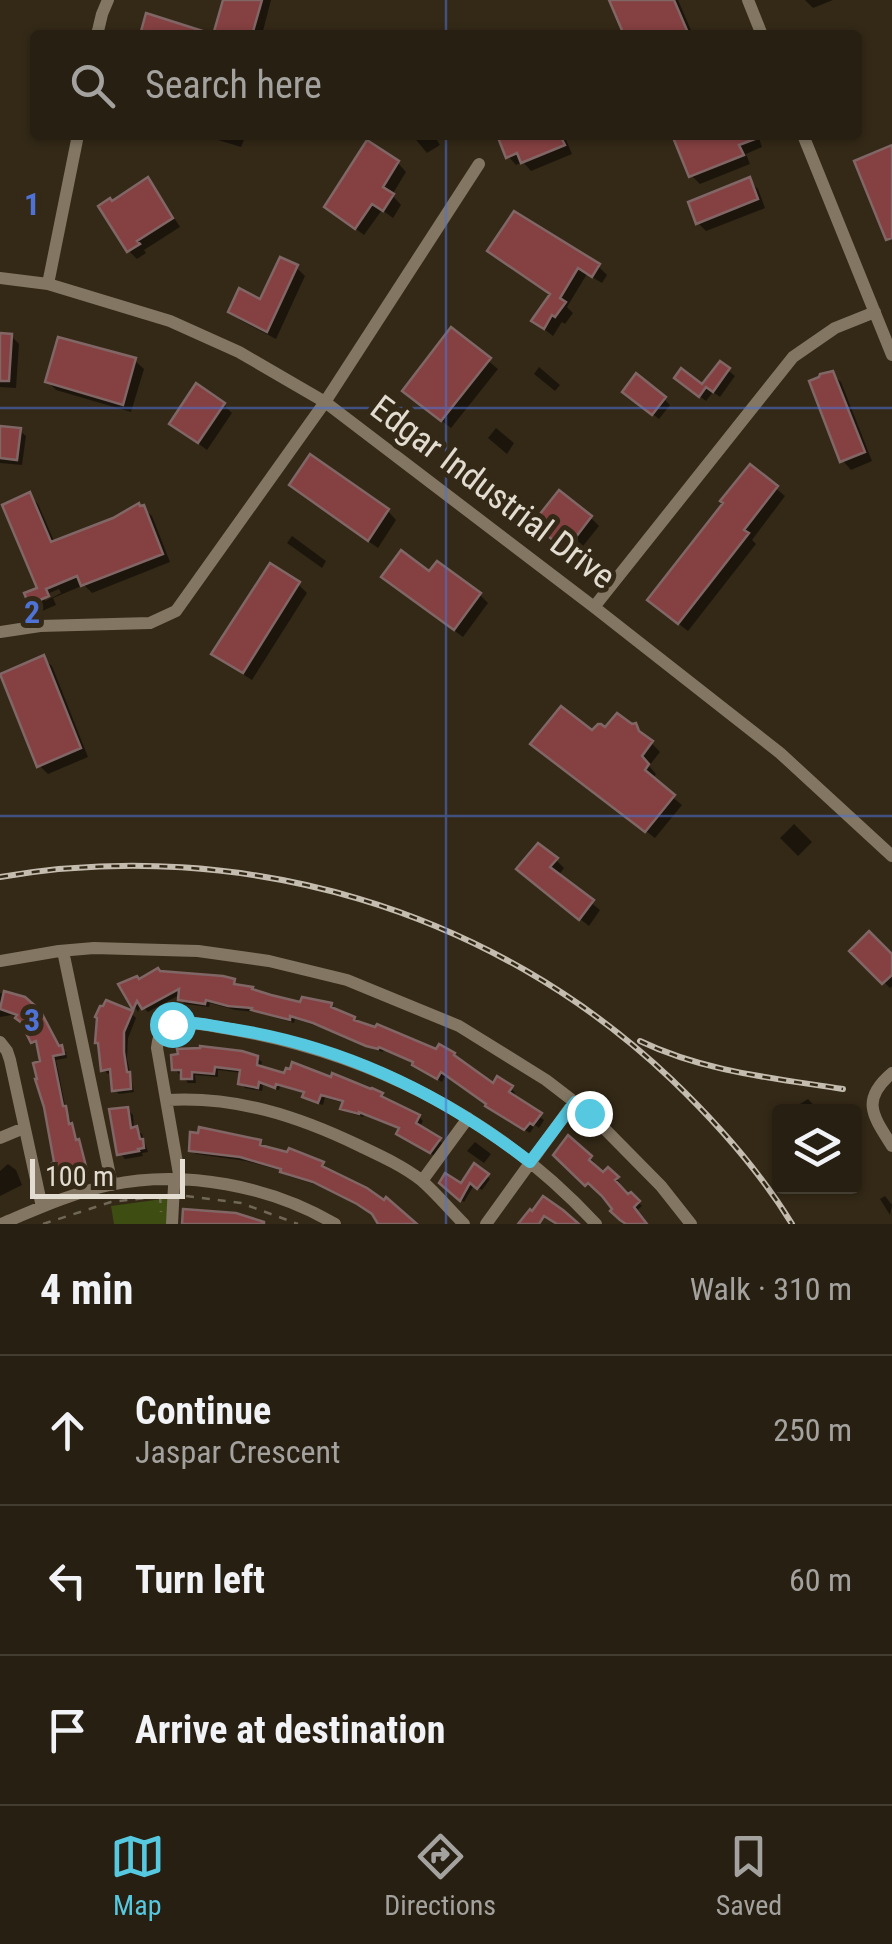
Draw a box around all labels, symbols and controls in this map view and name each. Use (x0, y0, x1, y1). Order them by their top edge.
search box (30, 30, 862, 140)
icon: search (65, 58, 120, 113)
text: Search here (145, 63, 322, 107)
text: 1 (24, 185, 40, 223)
street label: Edgar Industrial Drive (363, 387, 623, 597)
text: 2 (24, 593, 40, 631)
text: 3 (24, 1001, 40, 1039)
route start (150, 1002, 196, 1048)
route end (567, 1091, 613, 1137)
map controls (772, 1104, 862, 1194)
button: layers (772, 1104, 862, 1194)
scale bar (30, 1154, 185, 1198)
text: 100 m (45, 1160, 114, 1193)
text: 4 min (40, 1265, 133, 1314)
text: Walk · 310 m (690, 1270, 852, 1308)
text: Continue (135, 1389, 271, 1433)
icon: ahead (40, 1403, 95, 1458)
text: 250 m (773, 1411, 852, 1449)
text: Jaspar Crescent (135, 1433, 341, 1471)
icon: left (40, 1553, 95, 1608)
text: Turn left (135, 1558, 265, 1602)
text: 60 m (789, 1561, 852, 1599)
icon: arrive (40, 1703, 95, 1758)
text: Arrive at destination (135, 1708, 445, 1752)
tab: Map (110, 1829, 165, 1922)
tab: Directions (384, 1829, 496, 1922)
tab: Saved (716, 1829, 782, 1922)

